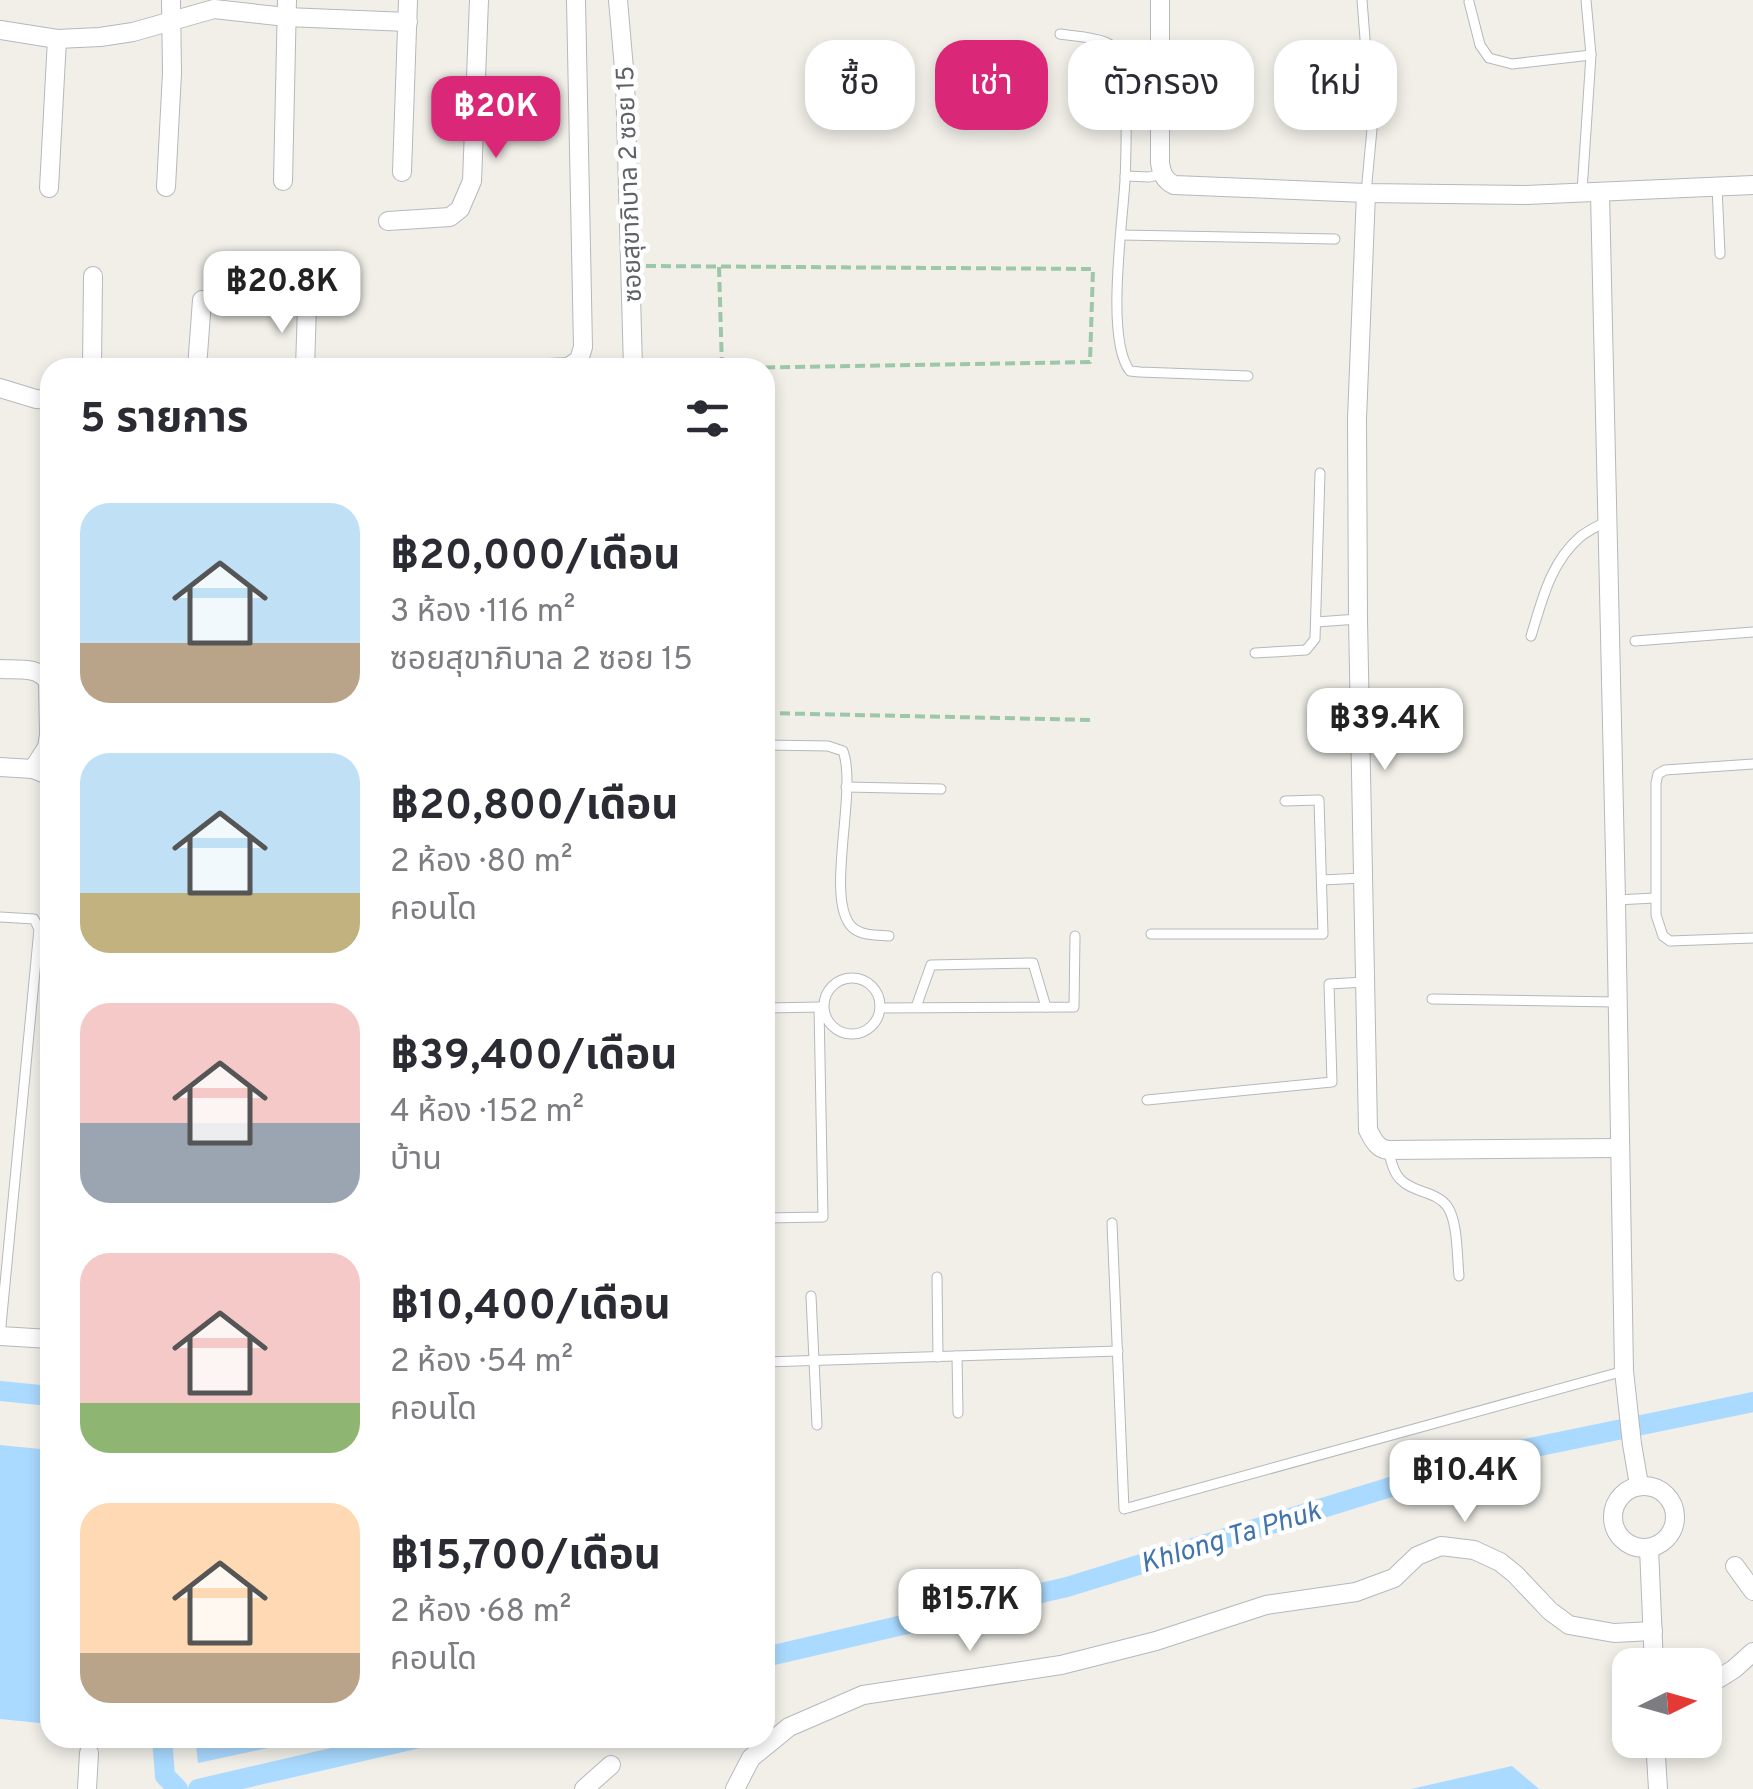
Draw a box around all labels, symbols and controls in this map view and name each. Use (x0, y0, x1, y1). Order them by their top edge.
chip: ซื้อ (805, 40, 915, 130)
chip: เช่า (935, 40, 1048, 130)
chip: ตัวกรอง (1068, 40, 1254, 130)
chip: ใหม่ (1274, 40, 1397, 130)
street label: ซอยสุขาภิบาล 2 ซอย 15 (611, 65, 651, 303)
pin: ฿20K (437, 76, 555, 161)
text: ฿20K (453, 88, 539, 128)
pin: ฿20.8K (201, 251, 363, 336)
text: ฿20.8K (225, 263, 339, 303)
icon: filters (680, 391, 735, 446)
text: 5 รายการ (80, 394, 249, 447)
text: ฿20,000/เดือน (390, 531, 680, 584)
icon: home (160, 543, 280, 663)
text: 3 ห้อง · 116 m² (390, 593, 575, 633)
text: ซอยสุขาภิบาล 2 ซอย 15 (390, 641, 693, 681)
pin: ฿39.4K (1304, 688, 1466, 773)
text: ฿39.4K (1329, 700, 1441, 740)
text: ฿20,800/เดือน (390, 781, 678, 834)
icon: home (160, 793, 280, 913)
text: 2 ห้อง · 80 m² (390, 843, 572, 883)
text: คอนโด (390, 891, 477, 931)
text: ฿39,400/เดือน (390, 1031, 677, 1084)
icon: home (160, 1043, 280, 1163)
text: 4 ห้อง · 152 m² (390, 1093, 584, 1133)
text: บ้าน (390, 1141, 442, 1181)
text: ฿10,400/เดือน (390, 1281, 671, 1334)
icon: home (160, 1293, 280, 1413)
text: 2 ห้อง · 54 m² (390, 1343, 573, 1383)
text: คอนโด (390, 1391, 477, 1431)
pin: ฿10.4K (1384, 1440, 1546, 1525)
text: ฿10.4K (1412, 1452, 1518, 1492)
water label: Khlong Ta Phuk (1136, 1494, 1326, 1583)
text: ฿15,700/เดือน (390, 1531, 661, 1584)
icon: home (160, 1543, 280, 1663)
pin: ฿15.7K (889, 1569, 1051, 1654)
text: ฿15.7K (920, 1581, 1020, 1621)
text: 2 ห้อง · 68 m² (390, 1593, 571, 1633)
text: คอนโด (390, 1641, 477, 1681)
north arrow (1612, 1648, 1722, 1758)
map controls (1612, 1648, 1722, 1758)

